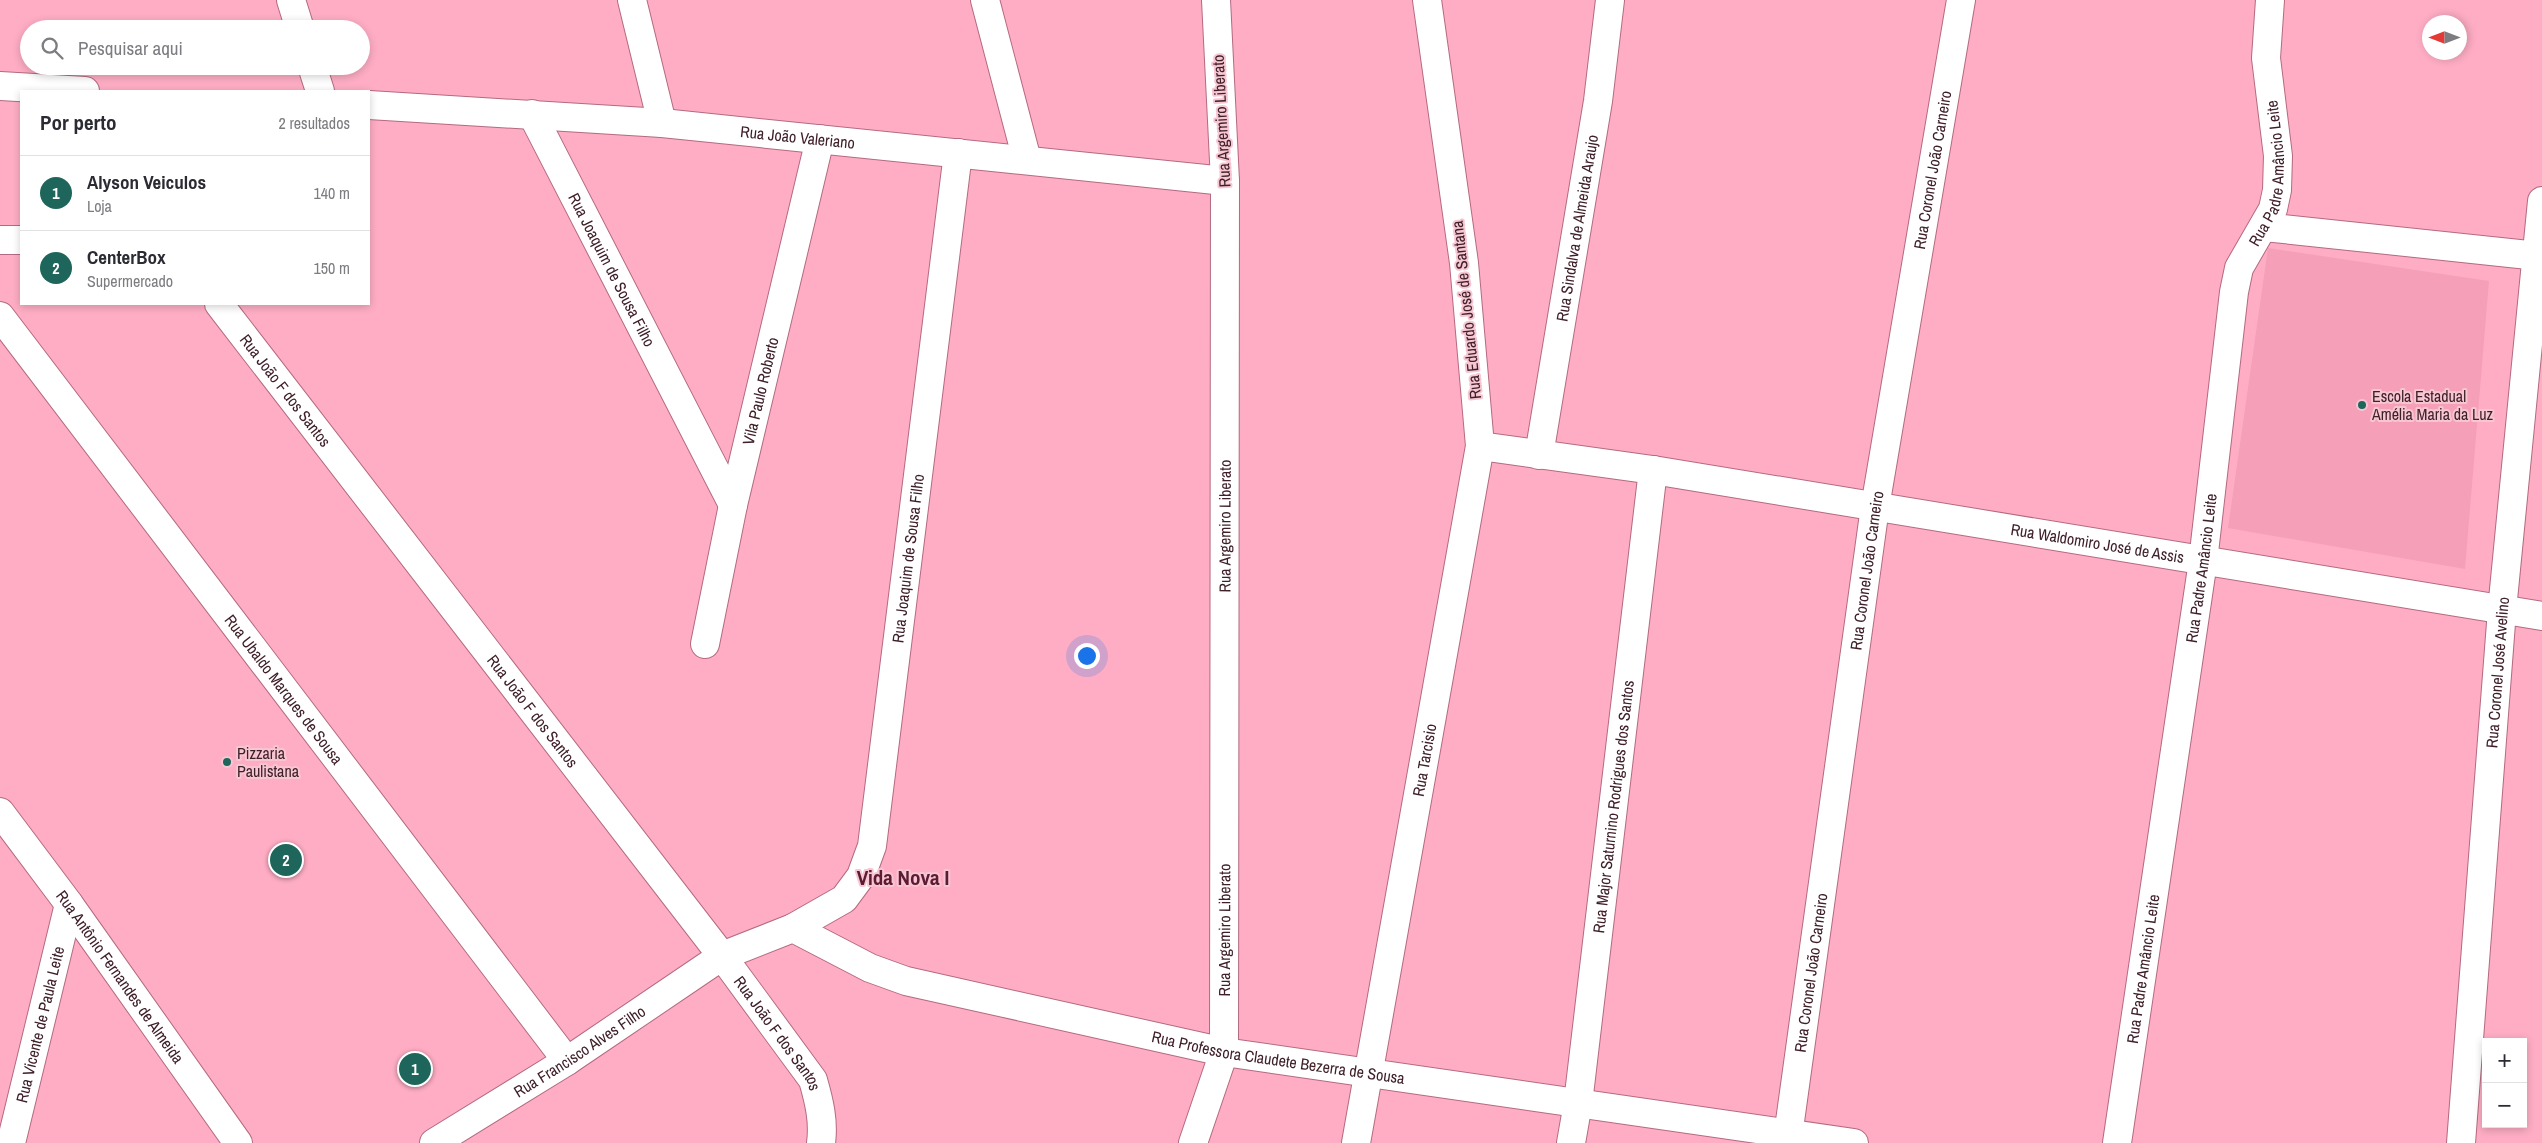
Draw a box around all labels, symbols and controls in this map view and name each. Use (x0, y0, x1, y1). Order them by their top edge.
north arrow (2422, 15, 2467, 60)
search box (20, 20, 370, 75)
icon: search (38, 34, 66, 62)
text: Pesquisar aqui (78, 35, 183, 61)
street label: Rua Argemiro Liberato (1207, 54, 1235, 188)
street label: Rua Coronel João Carneiro (1908, 89, 1956, 251)
street label: Rua Padre Amâncio Leite (2243, 99, 2289, 250)
text: Por perto (40, 108, 117, 137)
text: 2 resultados (279, 112, 350, 134)
street label: Rua João Valeriano (739, 120, 856, 154)
street label: Rua Sindalva de Almeida Araujo (1550, 133, 1603, 323)
text: Alyson Veiculos (87, 169, 206, 195)
text: 1 (52, 182, 60, 204)
text: 140 m (314, 182, 350, 204)
street label: Rua Joaquim de Sousa Filho (563, 189, 661, 350)
text: Loja (87, 195, 112, 217)
street label: Rua Eduardo José de Santana (1446, 219, 1486, 400)
text: CenterBox (87, 244, 166, 270)
text: 2 (52, 257, 60, 279)
text: 150 m (314, 257, 350, 279)
text: Supermercado (87, 270, 173, 292)
street label: Rua João F dos Santos (235, 329, 336, 451)
street label: Vila Paulo Roberto (737, 335, 784, 447)
place label: Escola Estadual Amélia Maria da Luz (2371, 385, 2493, 425)
marker: Escola Estadual Amélia Maria da Luz (2356, 399, 2368, 411)
street label: Rua Argemiro Liberato (1214, 460, 1236, 593)
street label: Rua Joaquim de Sousa Filho (886, 473, 929, 644)
street label: Rua Coronel João Carneiro (1844, 489, 1889, 651)
street label: Rua Padre Amâncio Leite (2180, 492, 2222, 644)
street label: Rua Waldomiro José de Assis (2009, 518, 2186, 568)
street label: Rua Coronel José Avelino (2480, 596, 2514, 749)
street label: Rua Ubaldo Marques de Sousa (220, 610, 349, 769)
your location (1074, 643, 1100, 669)
street label: Rua João F dos Santos (482, 650, 584, 772)
street label: Rua Major Saturnino Rodrigues dos Santos (1587, 679, 1639, 934)
street label: Rua Tarcisio (1407, 722, 1441, 798)
place label: Pizzaria Paulistana (237, 742, 300, 782)
marker: Pizzaria Paulistana (221, 756, 233, 768)
pin: 2 (270, 841, 302, 879)
district label: Vida Nova I (857, 863, 949, 892)
street label: Rua Argemiro Liberato (1213, 864, 1235, 997)
street label: Rua Antônio Fernandes de Almeida (51, 886, 190, 1068)
street label: Rua Coronel João Carneiro (1789, 892, 1832, 1054)
street label: Rua Padre Amâncio Leite (2121, 893, 2165, 1045)
street label: Rua Vicente de Paula Leite (10, 944, 69, 1105)
street label: Rua João F dos Santos (729, 971, 826, 1093)
street label: Rua Francisco Alves Filho (509, 1000, 650, 1102)
street label: Rua Professora Claudete Bezerra de Sousa (1150, 1025, 1407, 1089)
map controls (2482, 1038, 2527, 1128)
button: + (2482, 1038, 2527, 1083)
pin: 1 (399, 1050, 431, 1088)
button: − (2482, 1083, 2527, 1128)

